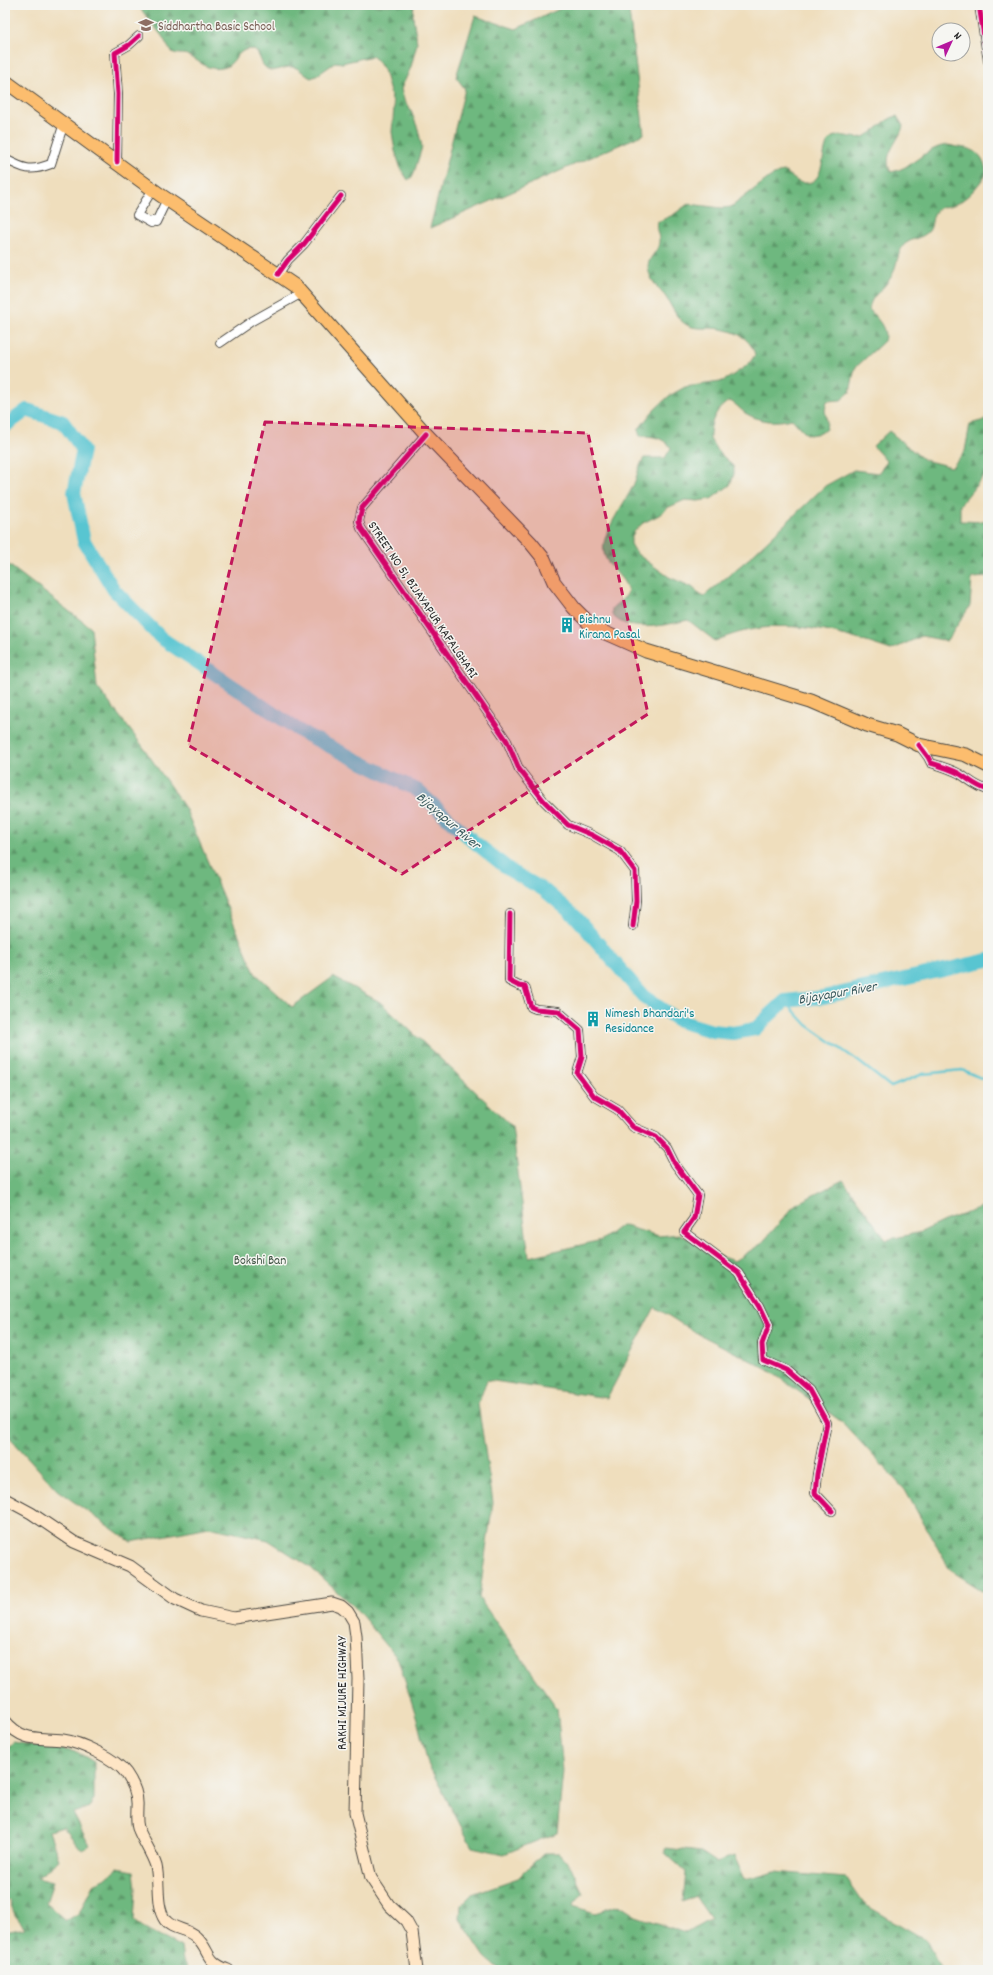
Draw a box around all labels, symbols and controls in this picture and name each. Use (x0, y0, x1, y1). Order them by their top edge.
school or university icon: Siddhartha Basic School (137, 16, 155, 34)
place label: Siddhartha Basic School (158, 18, 275, 37)
north arrow (931, 22, 971, 62)
text: N (949, 29, 965, 44)
street label: STREET NO 51, BIJAYAPUR KAFALGHARI (362, 518, 482, 683)
place label: Bishnu Kirana Pasal (579, 611, 640, 645)
building icon: Bishnu Kirana Pasal (558, 616, 576, 634)
water label: Bijayapur River (411, 788, 485, 856)
water label: Bijayapur River (797, 977, 880, 1011)
place label: Nimesh Bhandari's Residance (605, 1005, 695, 1039)
building icon: Nimesh Bhandari's Residance (584, 1010, 602, 1028)
park label: Bokshi Ban (234, 1252, 286, 1271)
street label: RAKHI MIJURE HIGHWAY (334, 1635, 353, 1750)

